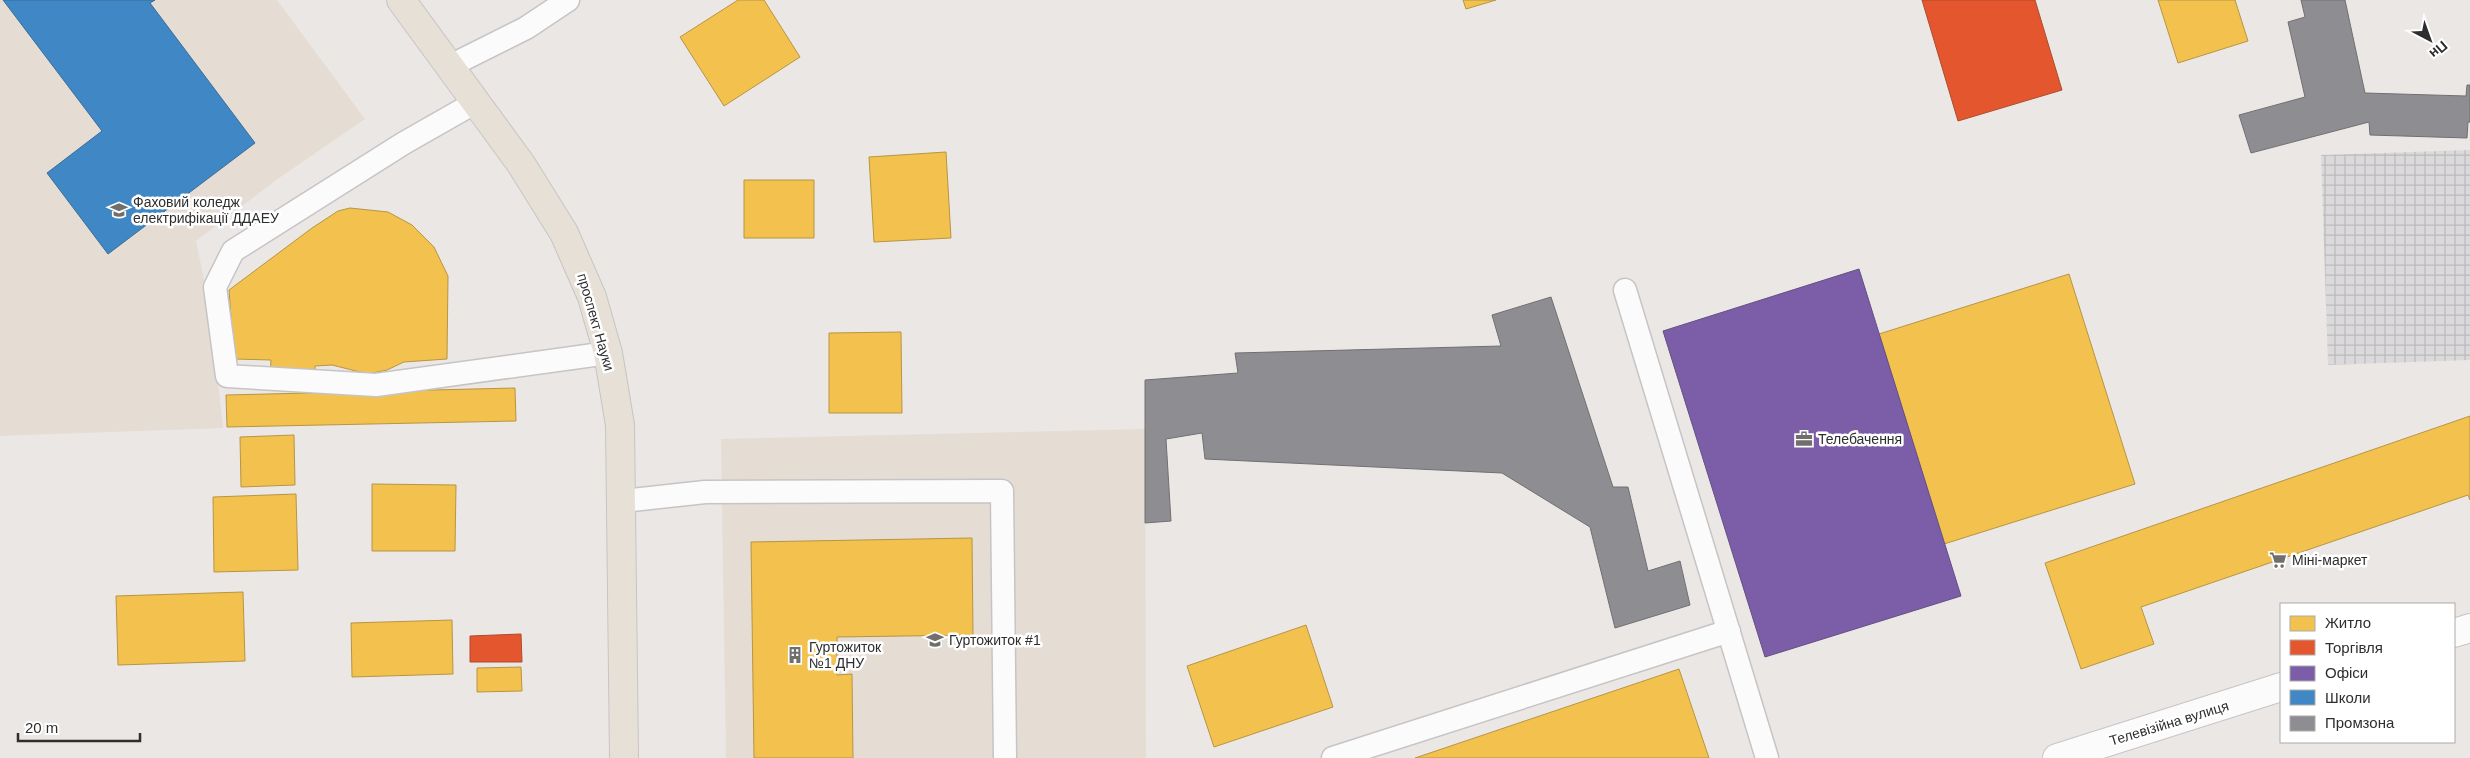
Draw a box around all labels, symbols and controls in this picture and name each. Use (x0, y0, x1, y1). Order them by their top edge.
north arrow (2405, 15, 2455, 65)
text: Пн (2426, 38, 2451, 62)
place label: Фаховий коледж електрифікації ДДАЕУ (133, 194, 279, 226)
school or university icon: Фаховий коледж електрифікації ДДАЕУ (109, 200, 129, 220)
street label: проспект Науки (574, 271, 618, 373)
office icon: Телебачення (1794, 429, 1814, 449)
place label: Телебачення (1818, 431, 1902, 447)
supermarket icon: Міні-маркет (2268, 550, 2288, 570)
place label: Міні-маркет (2292, 552, 2368, 568)
legend (2280, 603, 2455, 743)
text: Житло (2325, 614, 2371, 631)
school or university icon: Гуртожиток #1 (925, 630, 945, 650)
place label: Гуртожиток #1 (949, 632, 1041, 648)
place label: Гуртожиток №1 ДНУ (809, 639, 882, 671)
text: Торгівля (2325, 639, 2383, 656)
building icon: Гуртожиток №1 ДНУ (785, 645, 805, 665)
text: Офіси (2325, 664, 2368, 681)
text: Школи (2325, 689, 2371, 706)
street label: Телевізійна вулиця (2107, 697, 2231, 749)
scale bar (18, 710, 140, 742)
text: Промзона (2325, 714, 2395, 731)
text: 20 m (25, 719, 58, 736)

